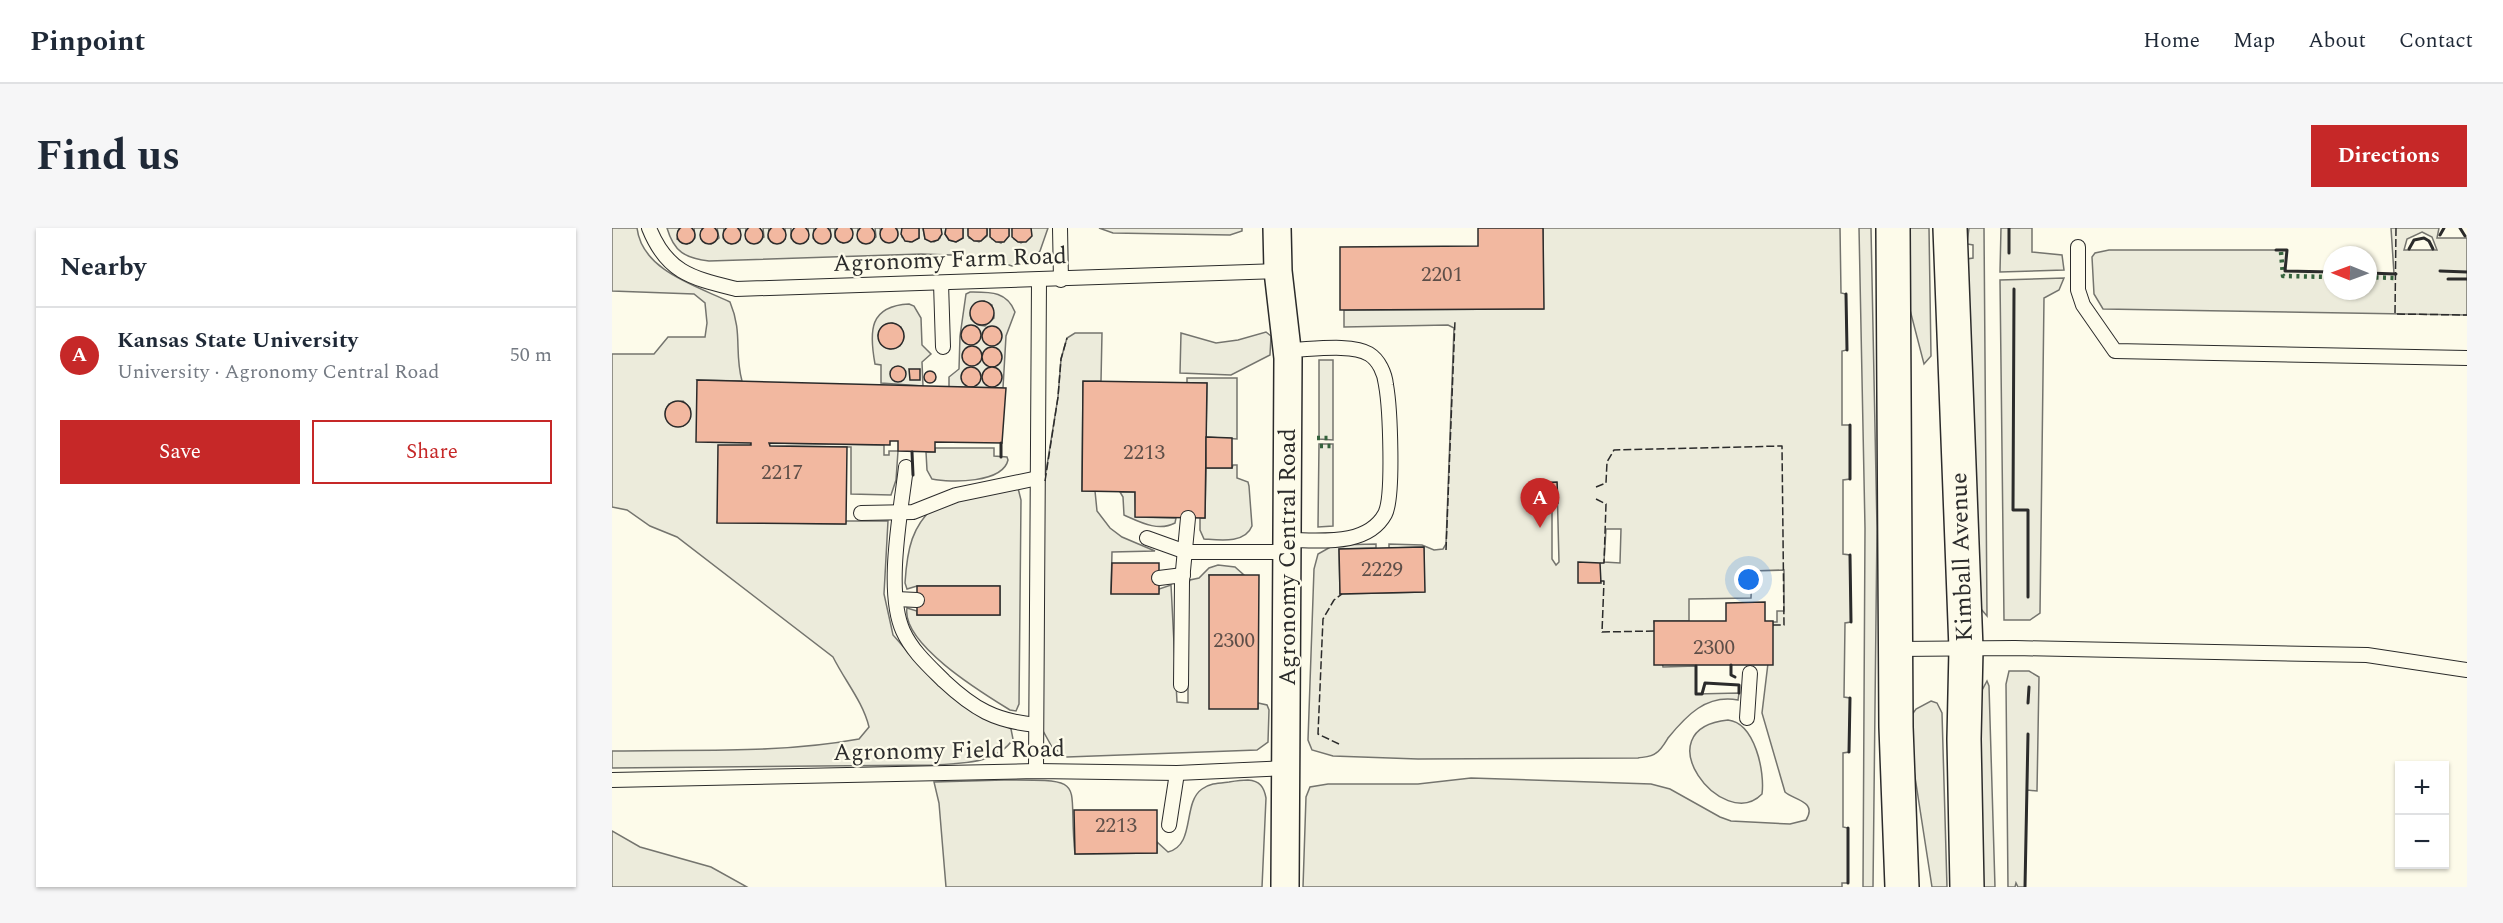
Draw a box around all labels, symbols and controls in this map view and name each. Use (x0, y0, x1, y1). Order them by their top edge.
text: Pinpoint (30, 20, 145, 63)
text: Home (2143, 25, 2200, 57)
text: Map (2233, 25, 2275, 57)
text: About (2308, 25, 2366, 57)
text: Contact (2399, 25, 2473, 57)
text: Find us (36, 125, 180, 188)
button: Directions (2311, 125, 2467, 187)
street label: Agronomy Farm Road (832, 238, 1068, 282)
north arrow (2323, 246, 2377, 300)
text: Nearby (60, 247, 146, 287)
house number: 2201 (1421, 259, 1463, 291)
text: Kansas State University (117, 324, 358, 357)
text: A (72, 340, 87, 370)
text: 50 m (510, 340, 552, 370)
text: University · Agronomy Central Road (117, 357, 439, 387)
button: Save (60, 420, 300, 484)
button: Share (312, 420, 552, 484)
street label: Agronomy Central Road (1270, 428, 1306, 686)
house number: 2213 (1123, 437, 1165, 469)
house number: 2217 (761, 457, 803, 489)
street label: Kimball Avenue (1941, 472, 1983, 642)
pin: A (1520, 478, 1560, 528)
house number: 2229 (1361, 554, 1403, 586)
your location (1734, 565, 1763, 594)
house number: 2300 (1213, 625, 1255, 657)
house number: 2300 (1693, 632, 1735, 664)
street label: Agronomy Field Road (833, 731, 1065, 771)
map controls (2395, 761, 2449, 869)
button: + (2395, 761, 2449, 815)
house number: 2213 (1095, 810, 1137, 842)
button: − (2395, 815, 2449, 869)

